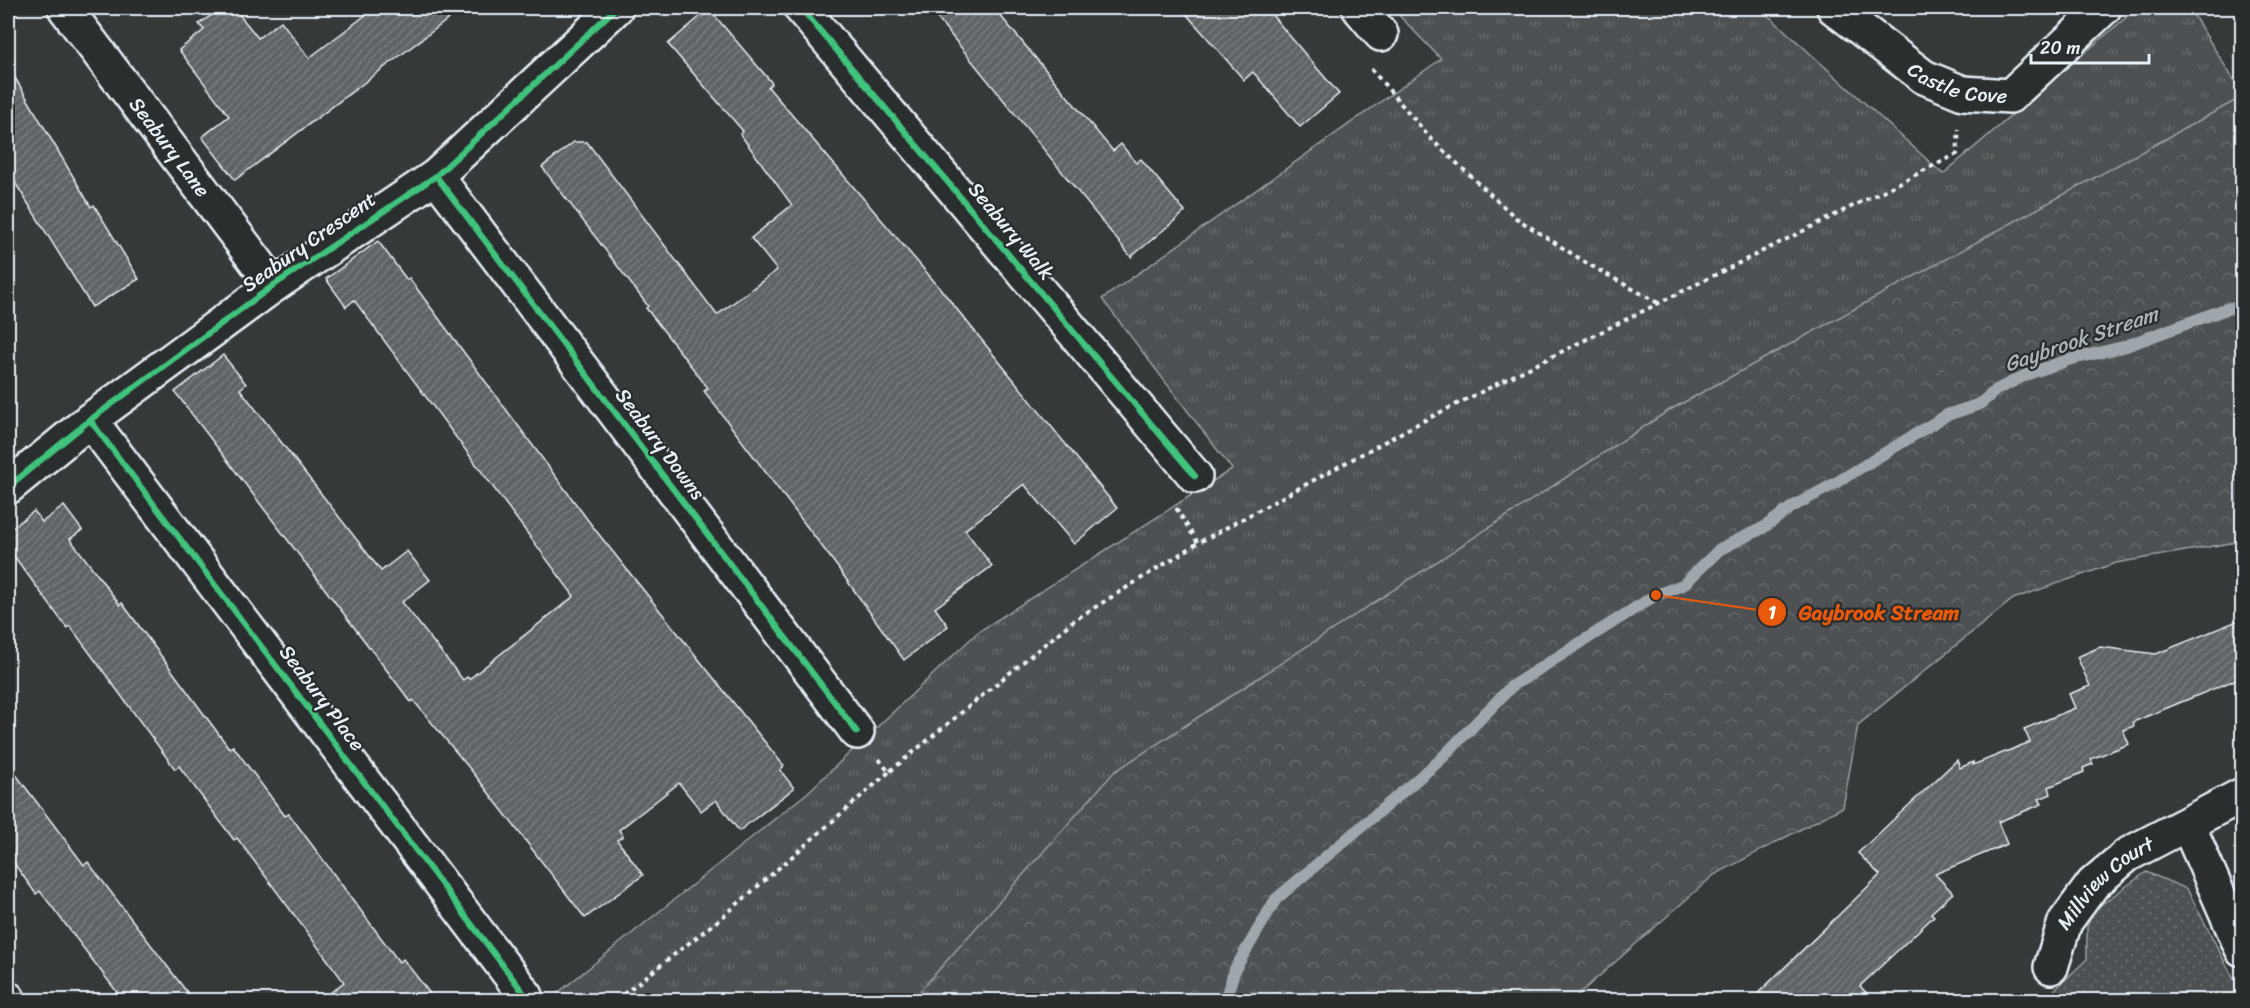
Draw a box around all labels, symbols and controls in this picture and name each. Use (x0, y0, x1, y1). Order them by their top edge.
scale bar (2031, 27, 2150, 65)
text: 20 m (2040, 32, 2080, 64)
street label: Castle Cove (1900, 53, 2008, 113)
street label: Seabury Lane (120, 89, 219, 205)
street label: Seabury Walk (959, 174, 1063, 289)
street label: Seabury Crescent (234, 182, 384, 302)
water label: Gaybrook Stream (1999, 294, 2165, 383)
street label: Seabury Downs (606, 380, 715, 508)
callout: Gaybrook Stream (1757, 593, 1971, 632)
text: Gaybrook Stream (1798, 594, 1960, 632)
text: 1 (1768, 597, 1776, 629)
street label: Seabury Place (270, 637, 374, 759)
street label: Millview Court (2047, 826, 2161, 937)

